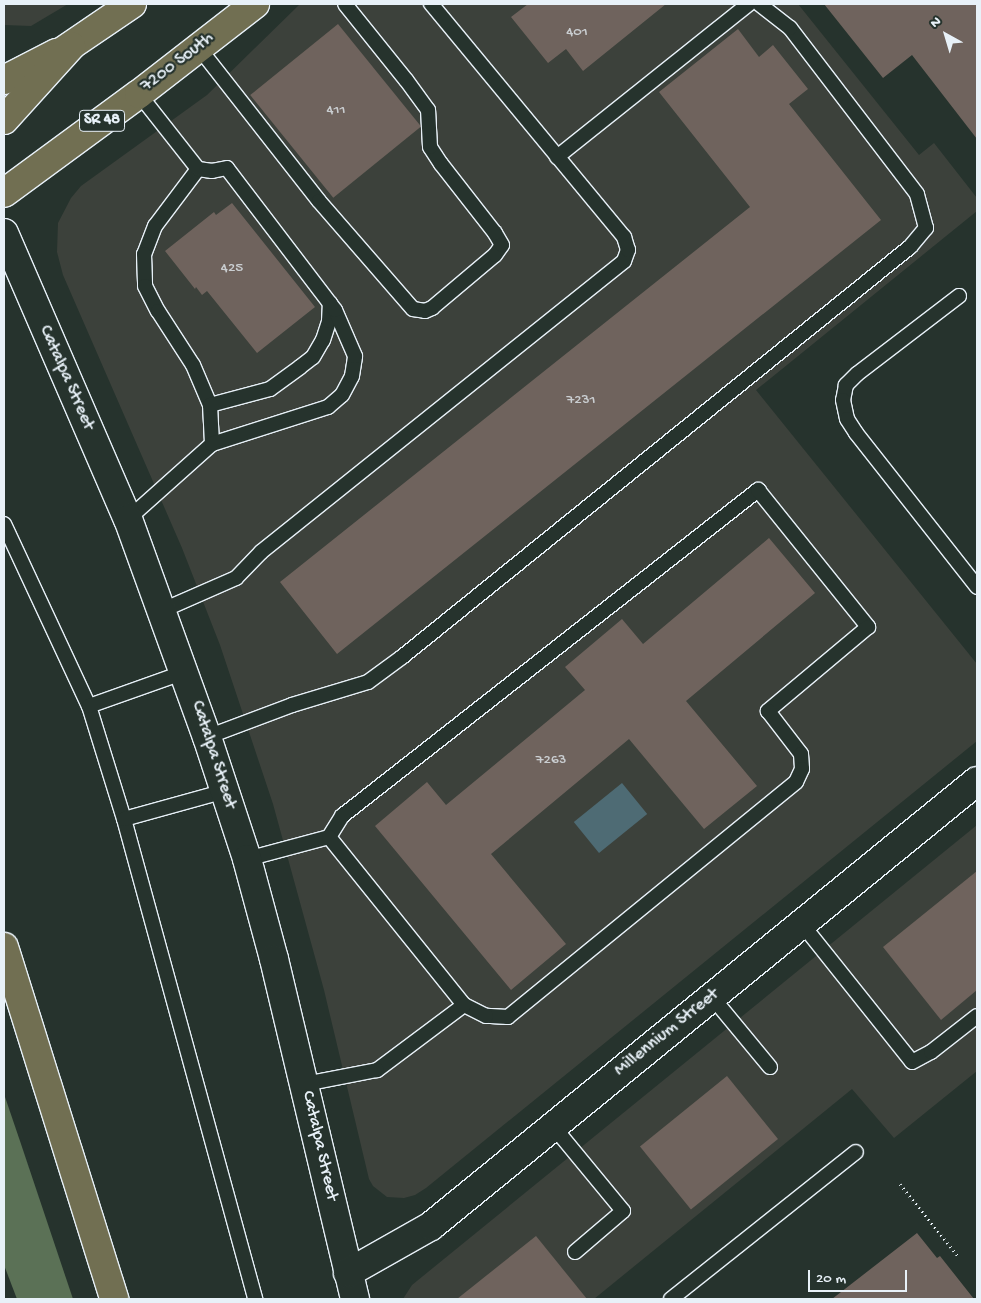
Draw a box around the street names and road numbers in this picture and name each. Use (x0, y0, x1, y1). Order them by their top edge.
street label: 7200 South (137, 28, 219, 98)
road number: SR 48 (78, 108, 126, 134)
street label: Catalpa Street (33, 322, 99, 434)
street label: Catalpa Street (185, 698, 241, 812)
street label: Millennium Street (610, 984, 724, 1082)
street label: Catalpa Street (296, 1089, 342, 1203)

